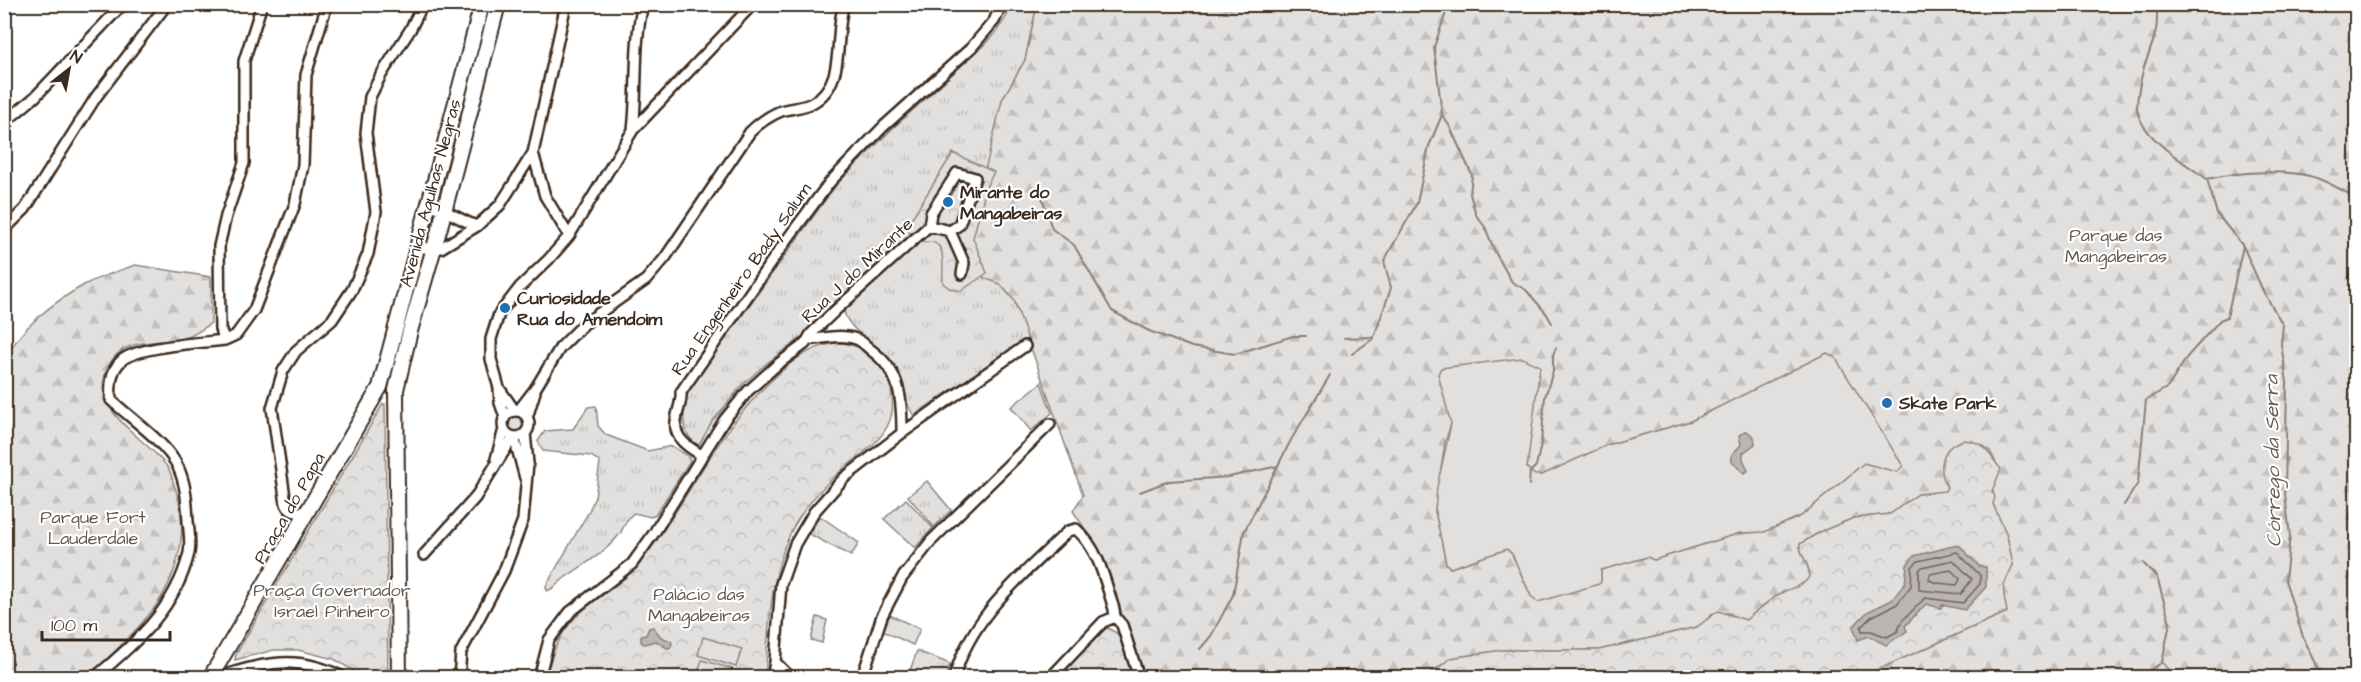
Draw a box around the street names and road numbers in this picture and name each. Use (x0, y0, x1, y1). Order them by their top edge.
street label: Avenida Agulhas Negras (393, 96, 469, 290)
street label: Rua Engenheiro Bady Salum (665, 178, 818, 381)
street label: Rua J do Mirante (796, 212, 919, 329)
street label: Praça do Papa (247, 448, 331, 568)

